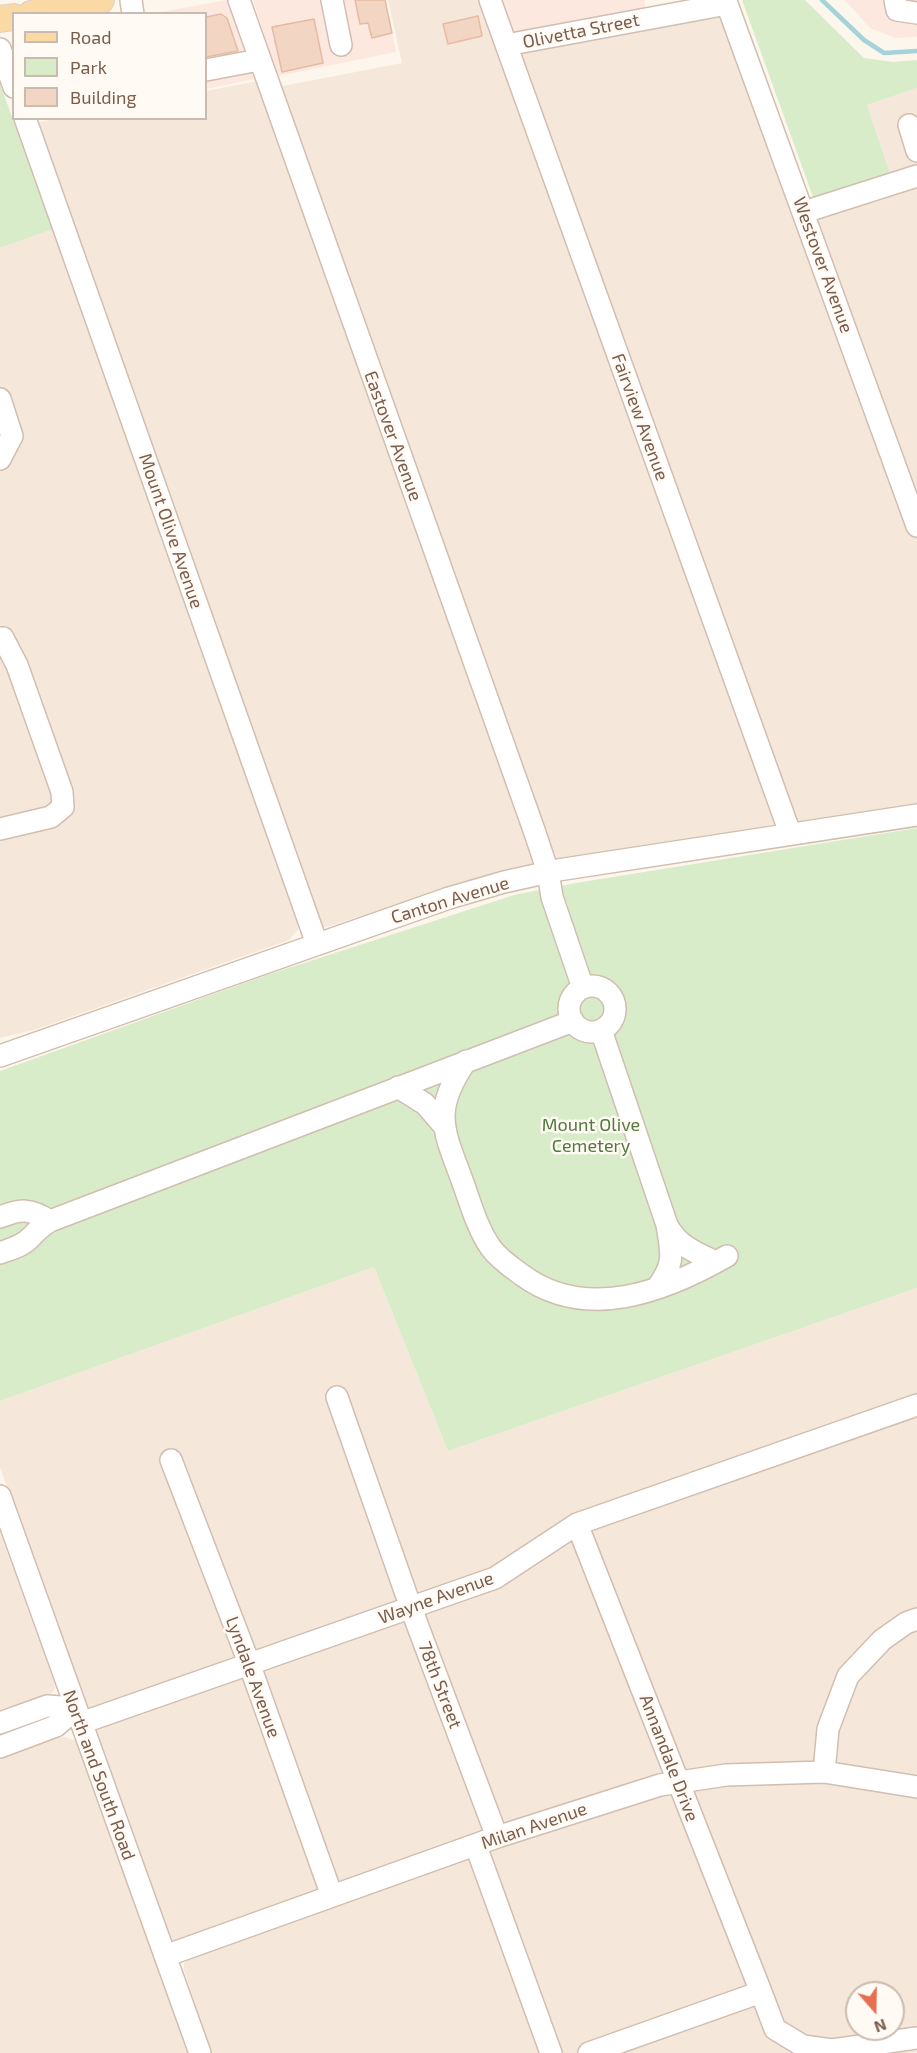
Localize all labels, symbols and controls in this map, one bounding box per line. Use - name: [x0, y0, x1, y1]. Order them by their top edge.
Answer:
- street label: Olivetta Street: [521, 9, 641, 53]
- legend: [12, 12, 207, 120]
- text: Road: [70, 26, 111, 48]
- text: Park: [70, 56, 107, 78]
- text: Building: [70, 86, 137, 108]
- street label: Westover Avenue: [788, 194, 858, 336]
- street label: Fairview Avenue: [607, 350, 673, 484]
- street label: Eastover Avenue: [359, 368, 427, 504]
- street label: Mount Olive Avenue: [134, 450, 208, 612]
- street label: Canton Avenue: [388, 872, 512, 928]
- park label: Mount Olive Cemetery: [542, 1114, 640, 1156]
- street label: Wayne Avenue: [376, 1567, 496, 1629]
- street label: Lyndale Avenue: [221, 1613, 285, 1741]
- street label: 78th Street: [414, 1638, 466, 1732]
- street label: North and South Road: [58, 1687, 140, 1863]
- street label: Annandale Drive: [635, 1691, 703, 1825]
- street label: Milan Avenue: [478, 1798, 590, 1854]
- north arrow: [845, 1981, 905, 2041]
- text: N: [872, 2016, 889, 2037]

